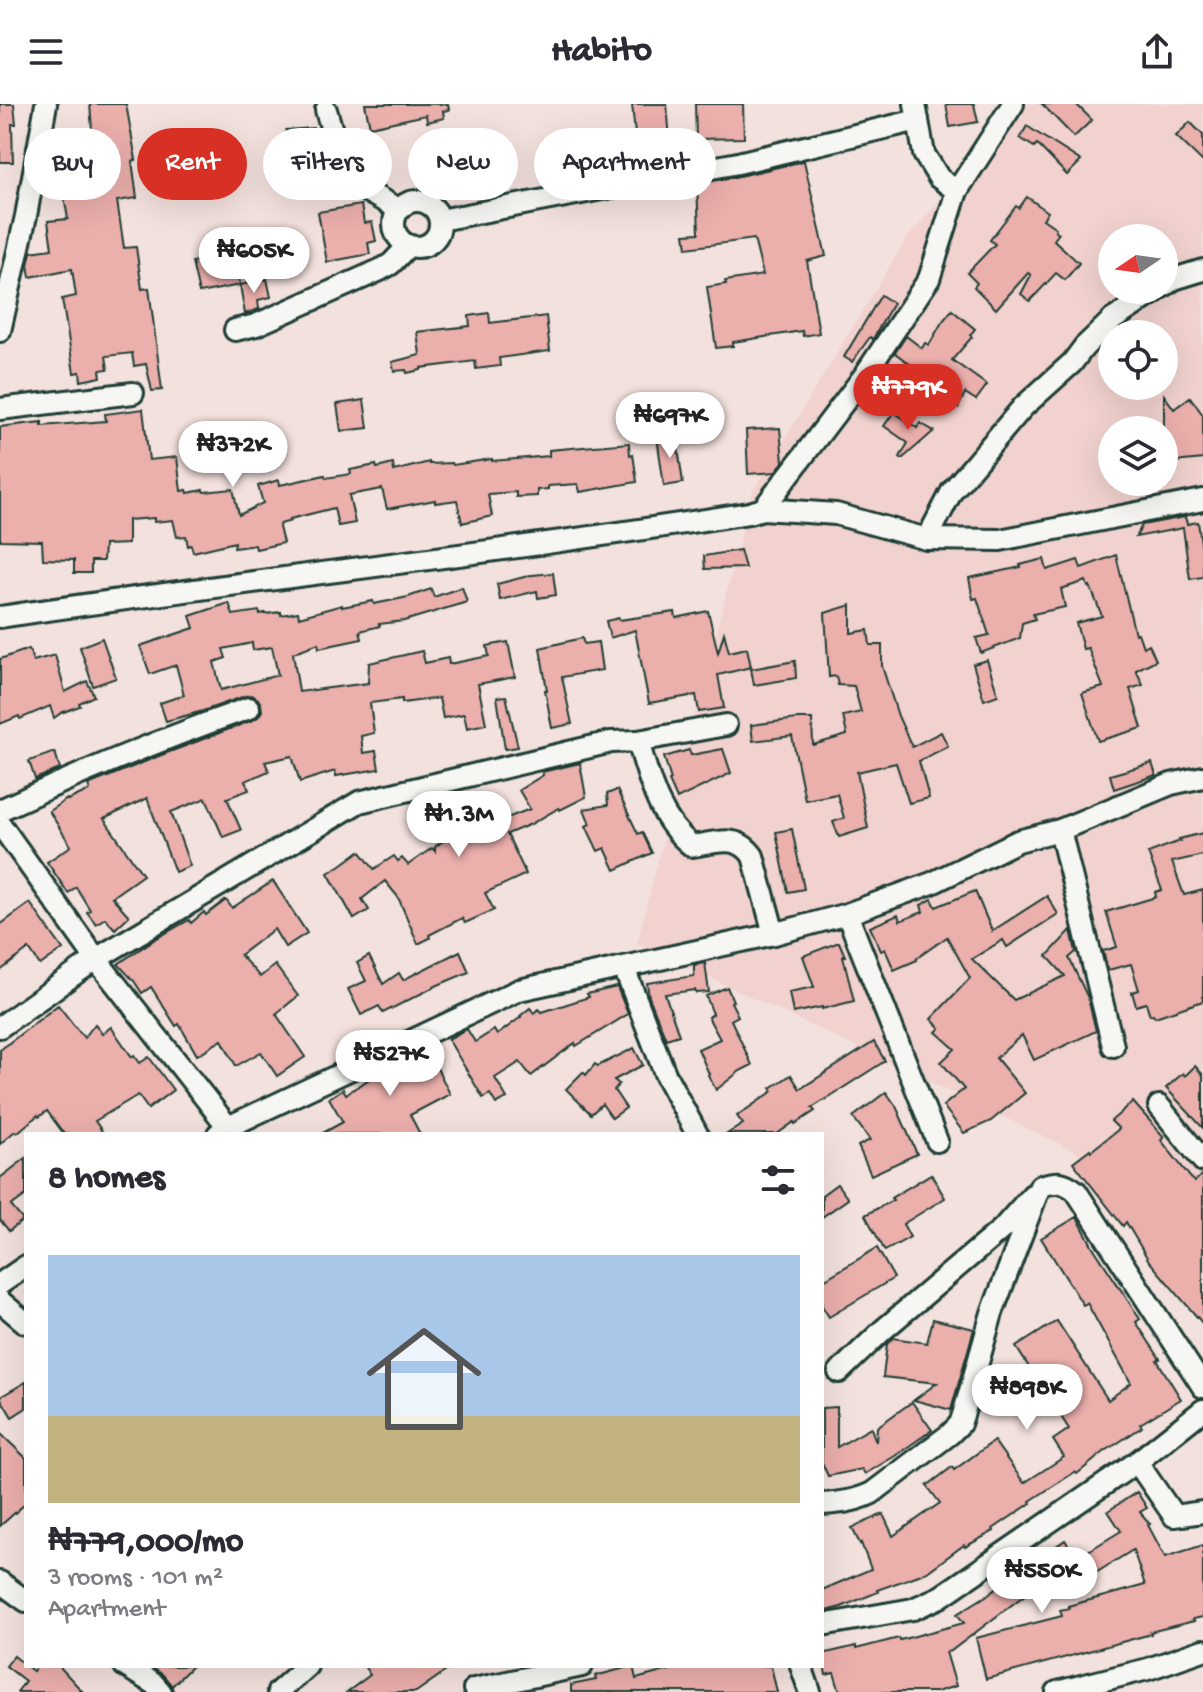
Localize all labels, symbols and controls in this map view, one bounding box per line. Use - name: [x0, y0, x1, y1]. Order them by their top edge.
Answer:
- icon: menu: [24, 30, 68, 74]
- icon: share: [1135, 30, 1179, 74]
- text: Habito: [551, 31, 652, 74]
- chip: Buy: [24, 128, 121, 200]
- chip: Rent: [137, 128, 247, 200]
- chip: Filters: [263, 128, 392, 200]
- chip: New: [408, 128, 518, 200]
- chip: Apartment: [534, 128, 716, 200]
- north arrow: [1098, 224, 1178, 304]
- map controls: [1098, 224, 1178, 496]
- pin: ₦605K: [198, 227, 310, 295]
- text: ₦605K: [217, 237, 291, 268]
- button: locate: [1098, 320, 1178, 400]
- pin: ₦779K: [852, 364, 964, 432]
- text: ₦779K: [871, 374, 945, 405]
- pin: ₦697K: [614, 392, 726, 460]
- text: ₦697K: [634, 402, 706, 433]
- button: layers: [1098, 416, 1178, 496]
- pin: ₦372K: [177, 421, 289, 489]
- text: ₦372K: [197, 431, 269, 462]
- pin: ₦1.3M: [403, 791, 515, 859]
- text: ₦1.3M: [425, 801, 493, 832]
- pin: ₦527K: [334, 1030, 446, 1098]
- text: ₦527K: [353, 1040, 427, 1071]
- icon: filters: [756, 1158, 800, 1202]
- text: 8 homes: [48, 1160, 165, 1200]
- icon: home: [352, 1307, 496, 1451]
- pin: ₦898K: [971, 1364, 1083, 1432]
- text: ₦898K: [990, 1374, 1064, 1405]
- text: ₦779,000/mo: [48, 1524, 244, 1564]
- pin: ₦550K: [986, 1547, 1098, 1615]
- text: ₦550K: [1004, 1557, 1080, 1588]
- text: 3 rooms · 101 m²: [48, 1564, 223, 1595]
- text: Apartment: [48, 1595, 165, 1626]

